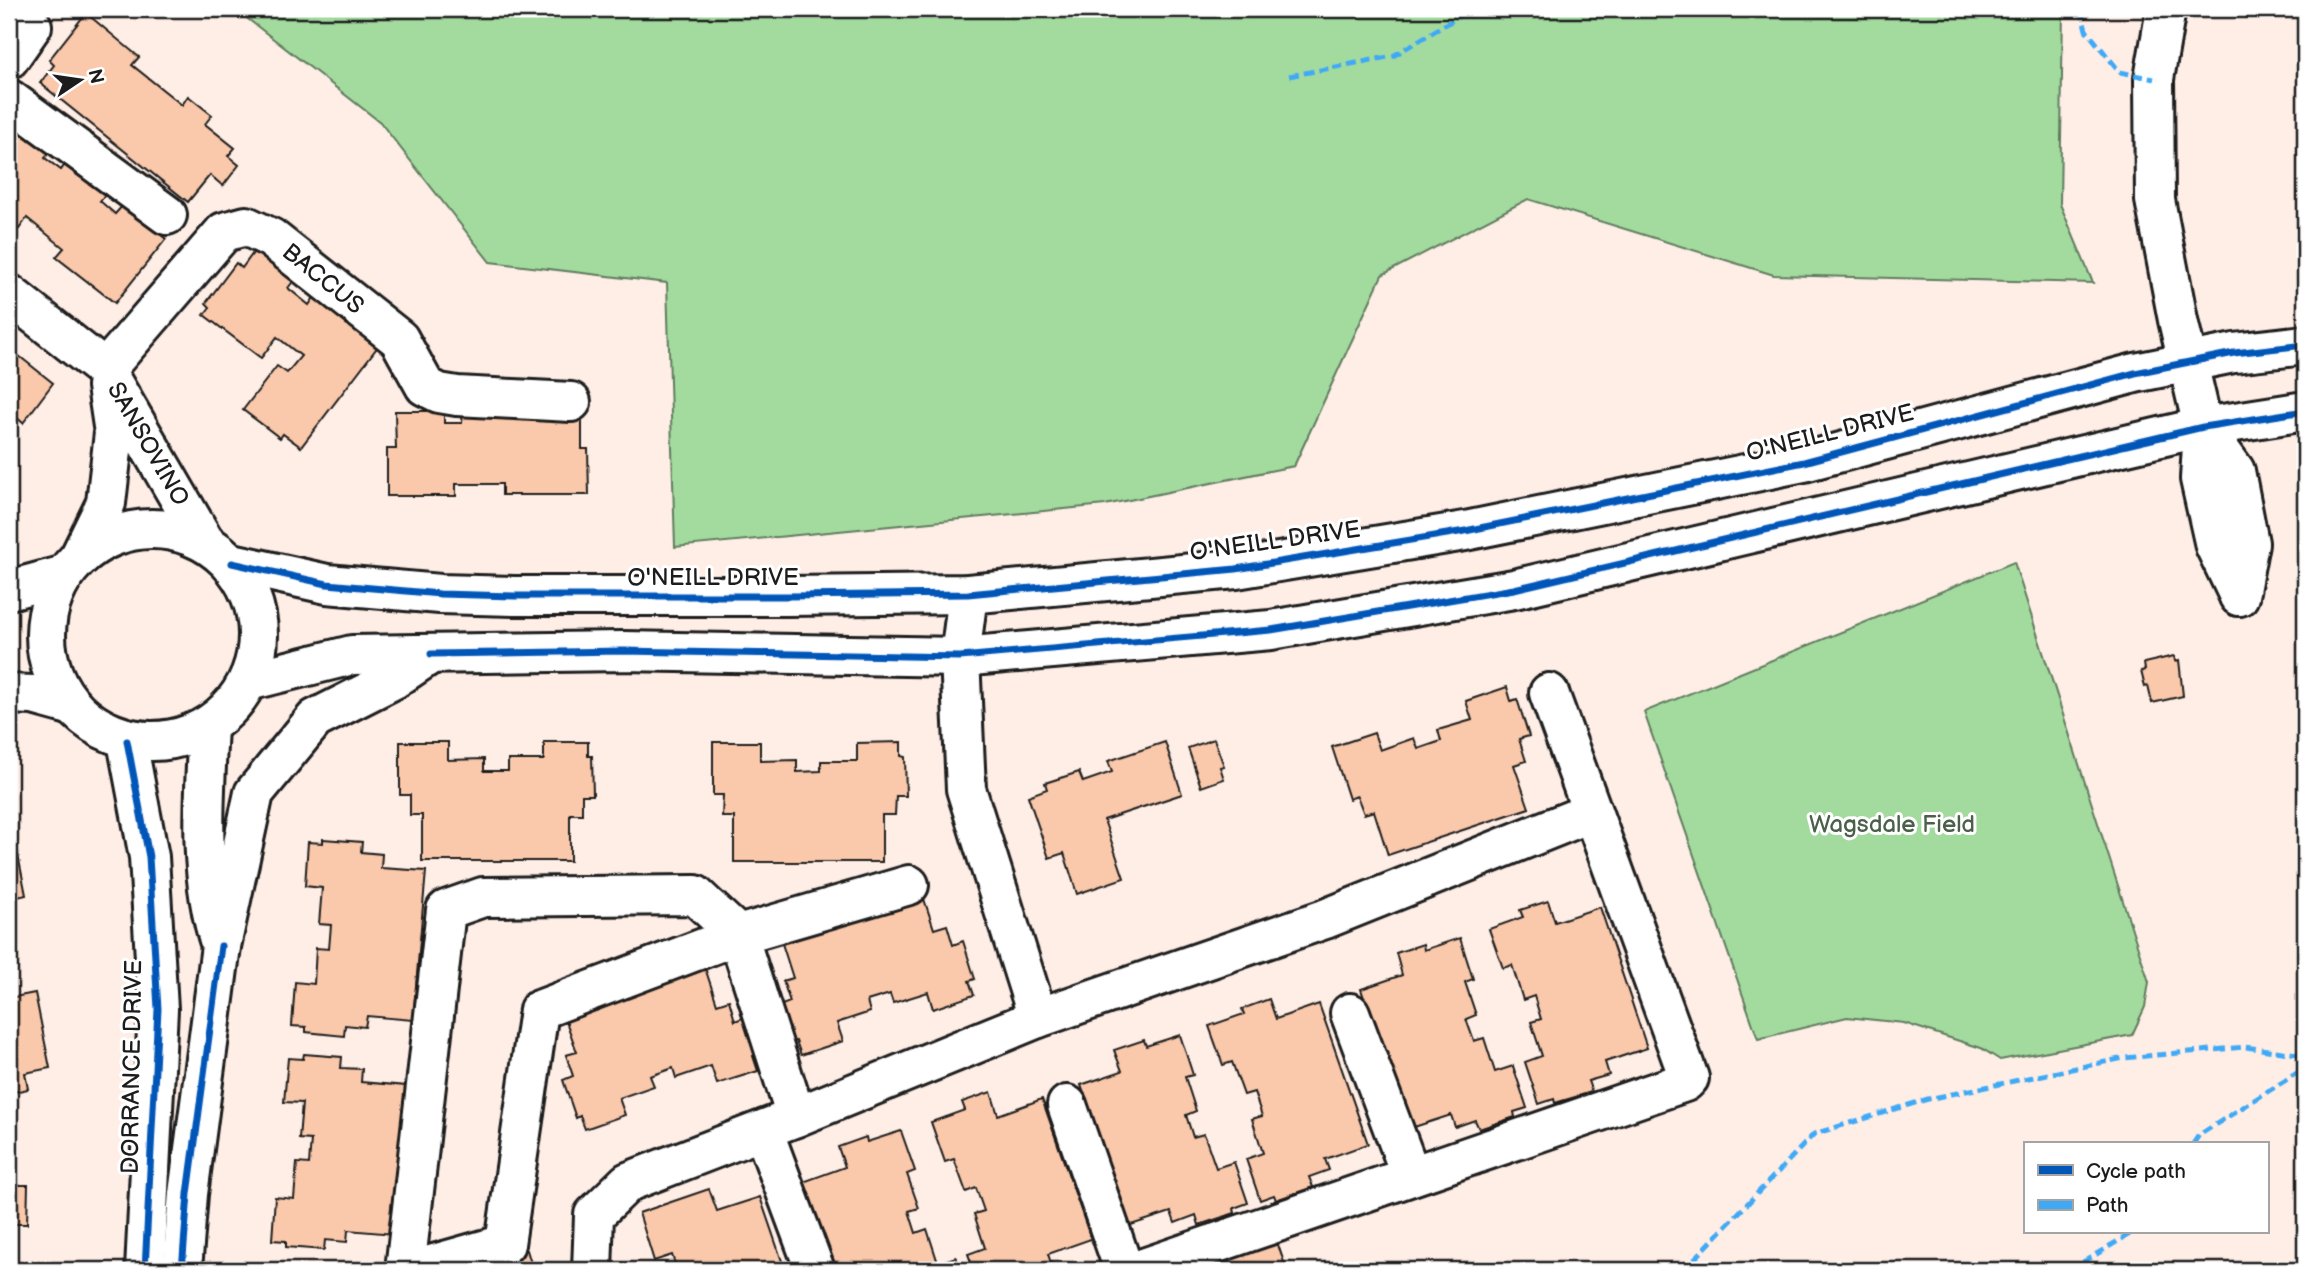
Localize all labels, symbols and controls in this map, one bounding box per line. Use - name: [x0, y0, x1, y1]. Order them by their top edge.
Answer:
- north arrow: [46, 46, 116, 116]
- text: N: [82, 67, 108, 86]
- street label: BACCUS: [276, 237, 370, 321]
- street label: SANSOVINO: [101, 377, 195, 511]
- street label: O'NEILL DRIVE: [1743, 398, 1917, 468]
- street label: O'NEILL DRIVE: [1188, 515, 1362, 567]
- street label: O'NEILL DRIVE: [627, 563, 799, 592]
- park label: Wagsdale Field: [1809, 810, 1975, 839]
- street label: DORRANCE DRIVE: [116, 960, 148, 1174]
- legend: [2024, 1142, 2268, 1234]
- text: Cycle path: [2086, 1159, 2186, 1184]
- text: Path: [2086, 1193, 2128, 1218]

